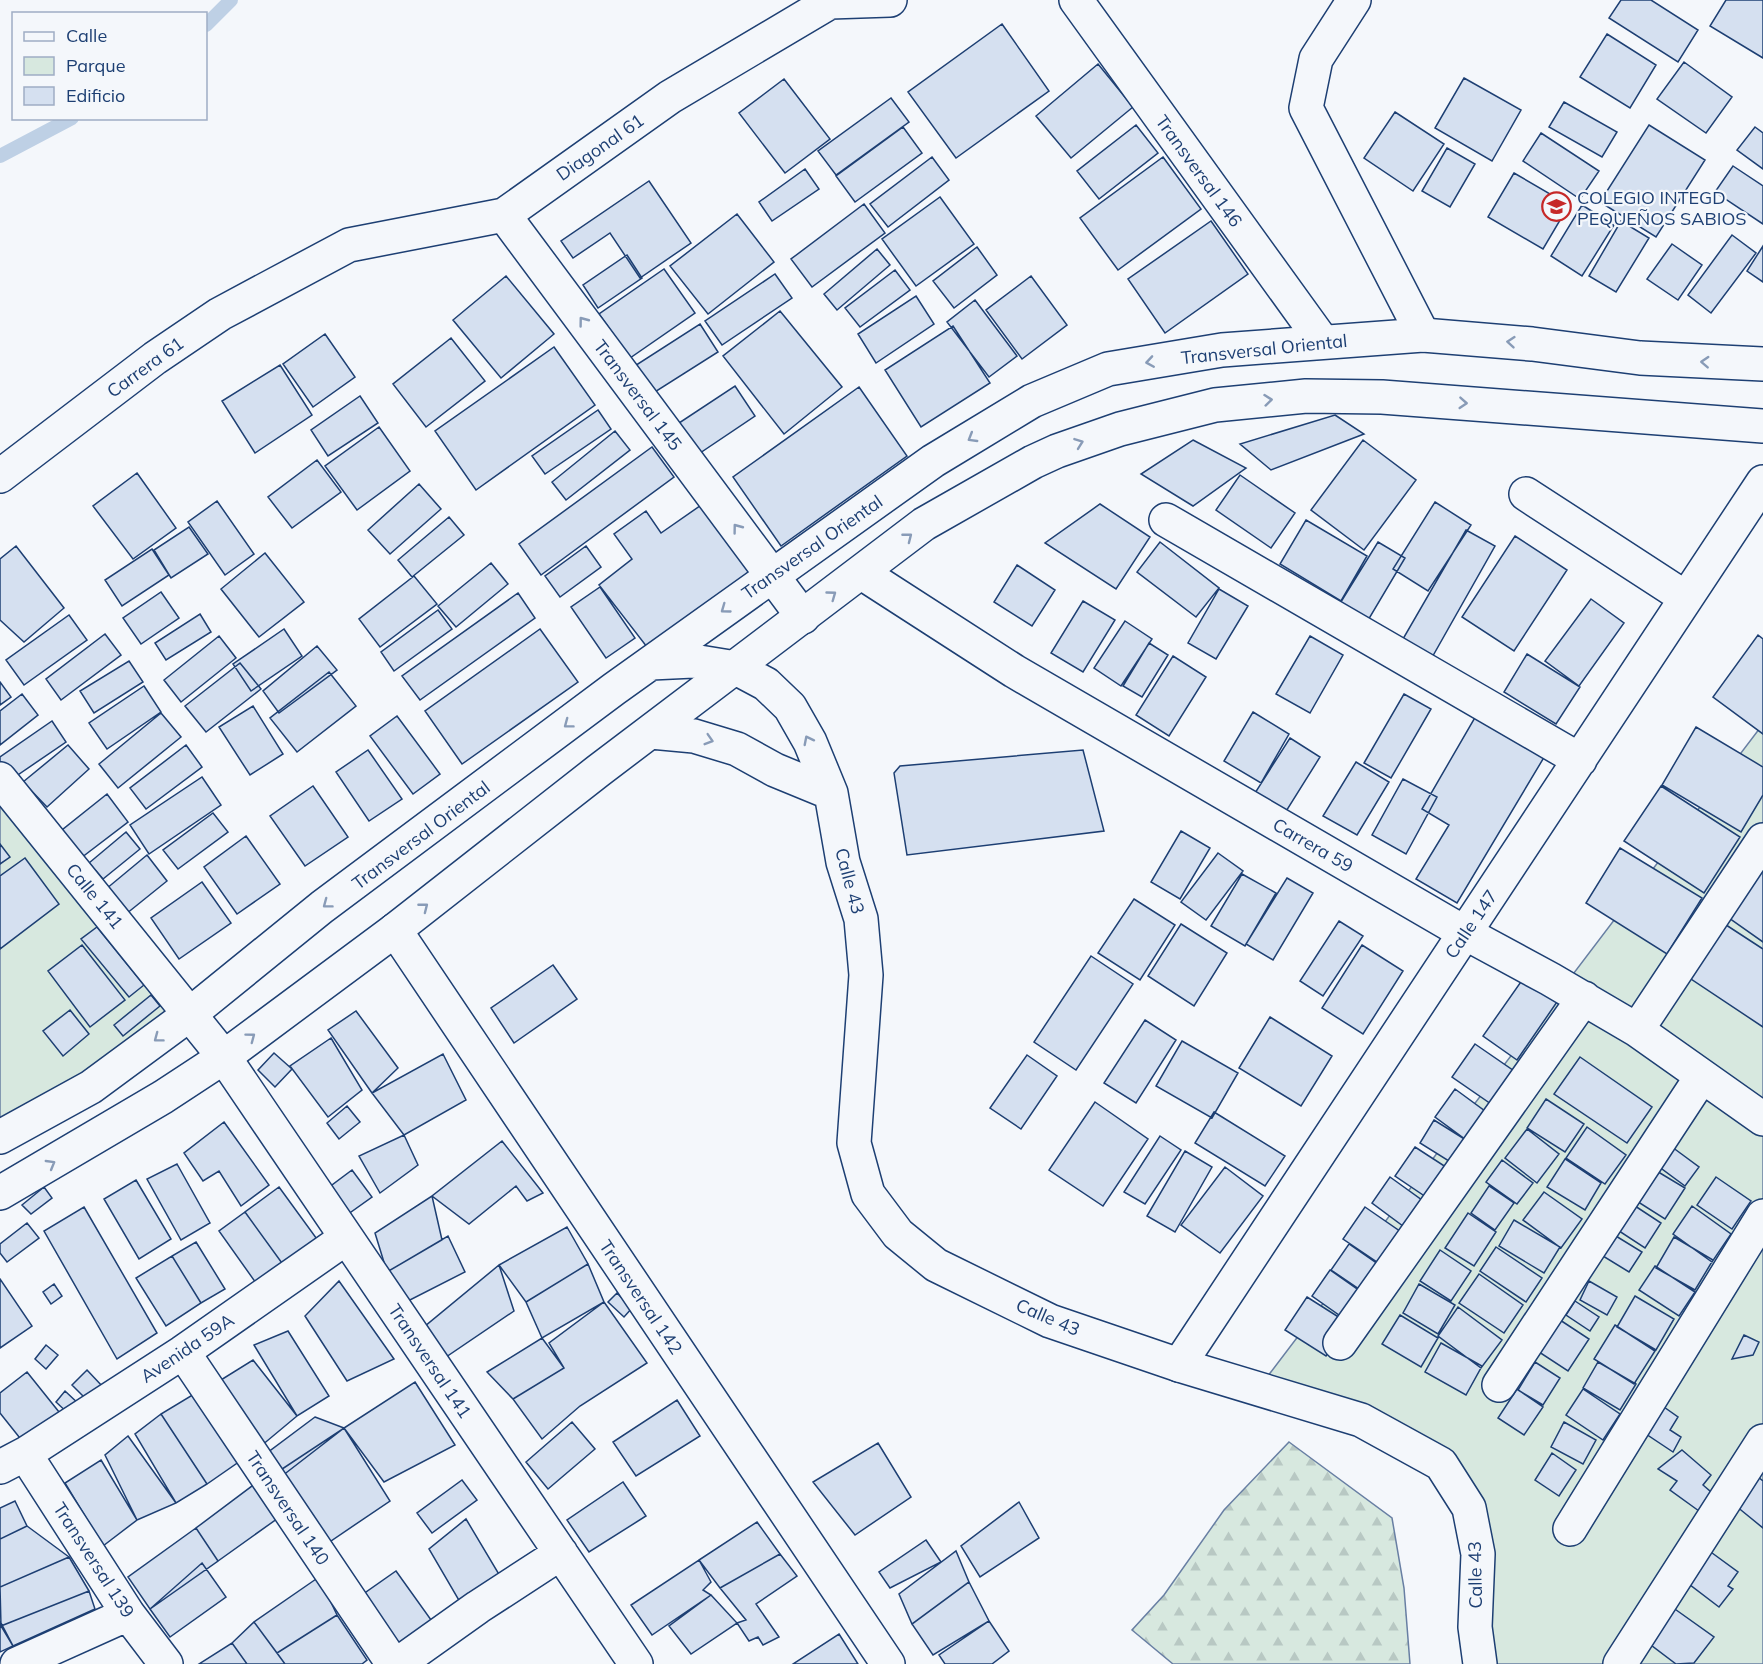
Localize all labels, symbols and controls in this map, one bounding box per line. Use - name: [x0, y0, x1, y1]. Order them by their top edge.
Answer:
- legend: [12, 12, 207, 120]
- text: Calle: [66, 24, 107, 47]
- text: Parque: [66, 54, 125, 77]
- text: Edificio: [66, 84, 125, 107]
- street label: Diagonal 61: [552, 108, 648, 186]
- street label: Transversal 146: [1151, 111, 1247, 231]
- place label: COLEGIO INTEGD PEQUEÑOS SABIOS: [1577, 186, 1747, 230]
- school or university icon: COLEGIO INTEGD PEQUEÑOS SABIOS: [1540, 191, 1572, 223]
- one-way arrow: [579, 317, 590, 328]
- street label: Transversal Oriental: [1180, 329, 1348, 369]
- street label: Carrera 61: [102, 332, 188, 402]
- street label: Transversal 145: [589, 335, 687, 455]
- one-way arrow: [1506, 336, 1515, 349]
- one-way arrow: [1145, 355, 1155, 368]
- one-way arrow: [1700, 355, 1709, 368]
- one-way arrow: [1264, 394, 1273, 407]
- one-way arrow: [1458, 396, 1467, 409]
- one-way arrow: [968, 430, 978, 442]
- one-way arrow: [1073, 438, 1084, 451]
- street label: Transversal Oriental: [737, 490, 887, 604]
- one-way arrow: [733, 524, 744, 535]
- one-way arrow: [902, 533, 913, 544]
- one-way arrow: [826, 591, 837, 602]
- one-way arrow: [720, 602, 731, 613]
- one-way arrow: [563, 717, 574, 728]
- one-way arrow: [703, 733, 714, 745]
- one-way arrow: [804, 735, 816, 746]
- street label: Transversal Oriental: [347, 776, 495, 894]
- street label: Carrera 59: [1269, 813, 1357, 877]
- street label: Calle 43: [830, 845, 870, 917]
- street label: Calle 141: [61, 858, 129, 934]
- street label: Calle 147: [1440, 885, 1502, 963]
- one-way arrow: [323, 896, 334, 907]
- one-way arrow: [417, 904, 428, 915]
- one-way arrow: [153, 1030, 164, 1041]
- one-way arrow: [244, 1033, 255, 1044]
- one-way arrow: [45, 1160, 55, 1171]
- street label: Transversal 142: [594, 1236, 688, 1358]
- street label: Calle 43: [1012, 1293, 1084, 1341]
- street label: Transversal 141: [383, 1300, 477, 1422]
- street label: Avenida 59A: [136, 1308, 238, 1388]
- street label: Transversal 140: [241, 1447, 335, 1569]
- street label: Transversal 139: [48, 1498, 140, 1622]
- street label: Calle 43: [1463, 1541, 1487, 1609]

